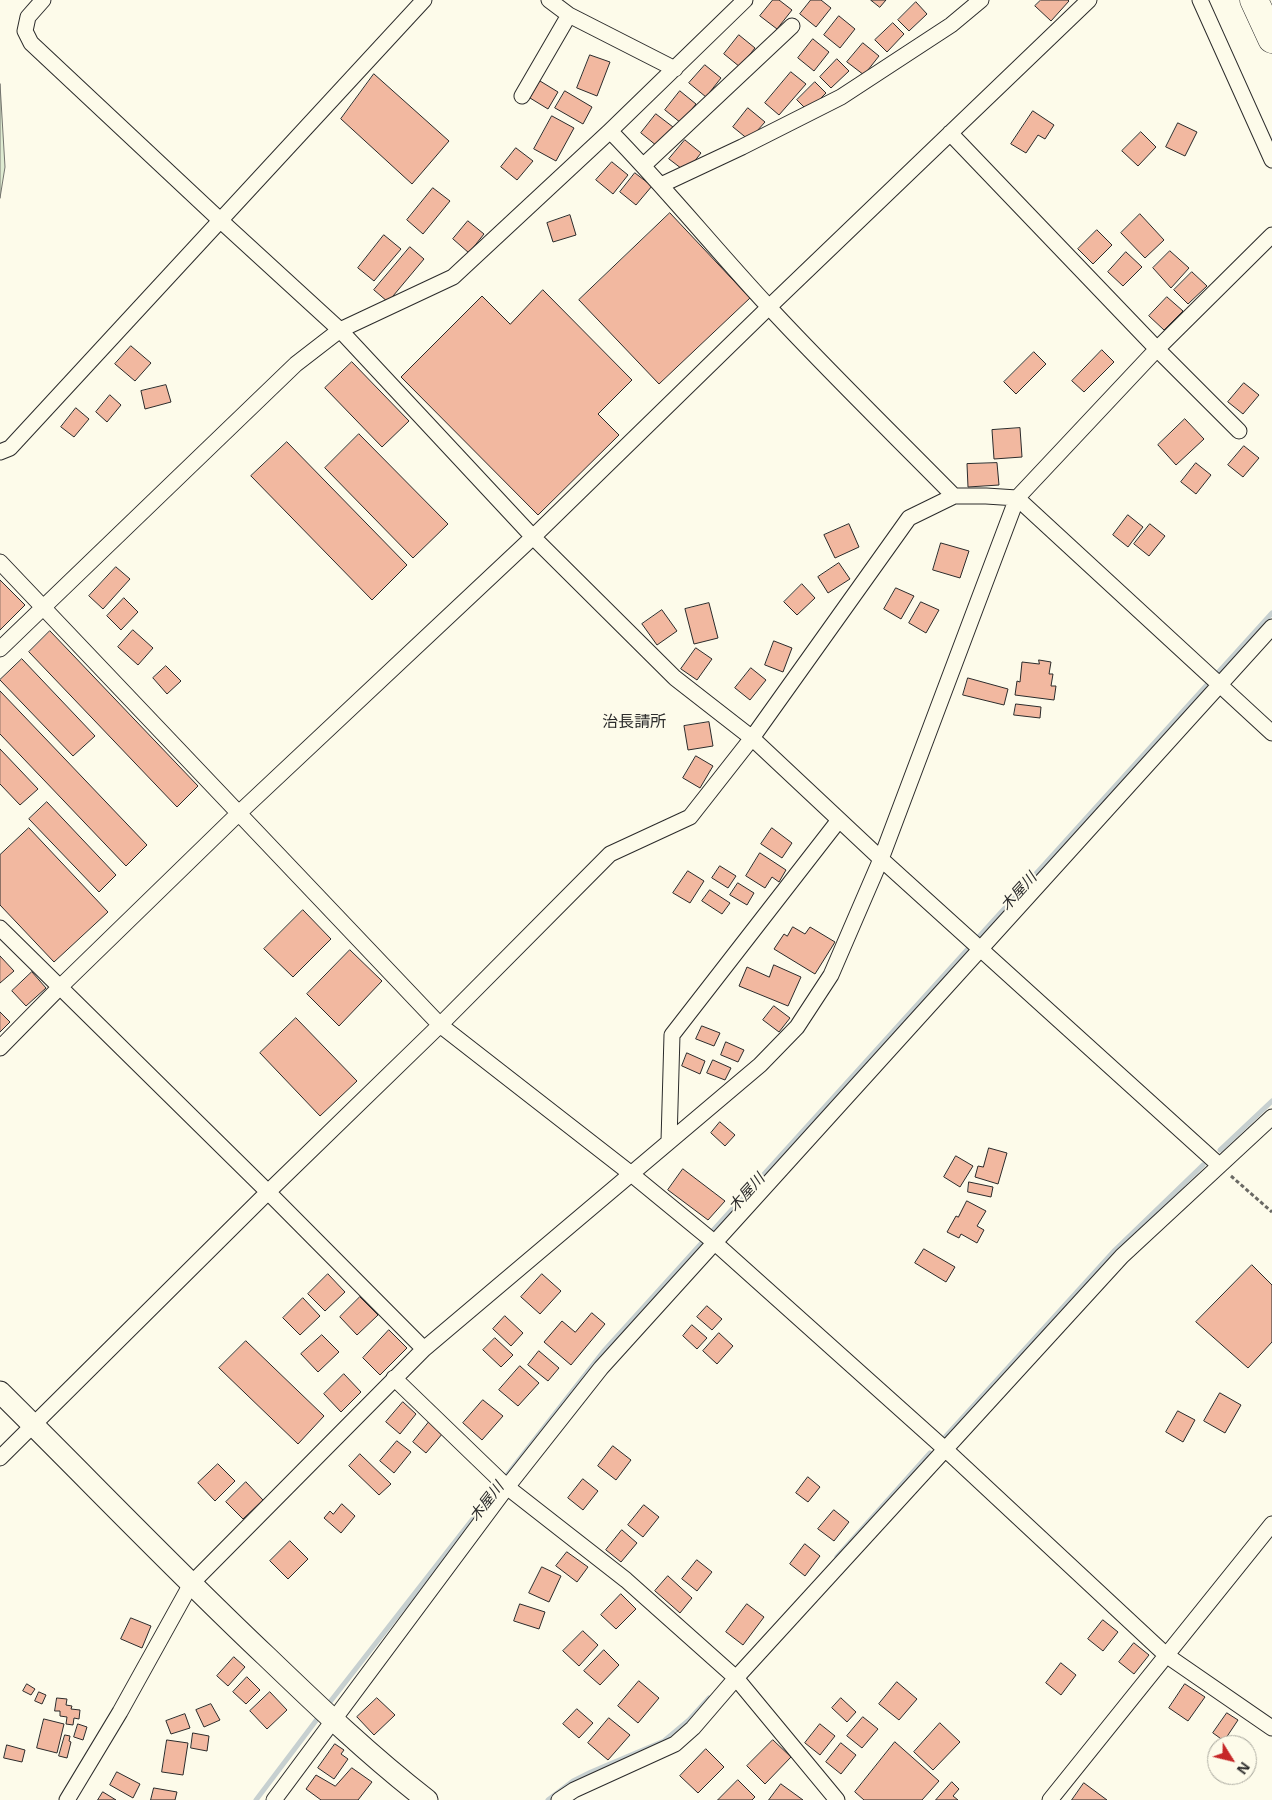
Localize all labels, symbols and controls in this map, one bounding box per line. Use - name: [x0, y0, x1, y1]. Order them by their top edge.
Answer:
- district label: 治長請所: [602, 712, 666, 732]
- water label: 木屋川: [997, 869, 1041, 915]
- water label: 木屋川: [725, 1170, 769, 1216]
- water label: 木屋川: [466, 1479, 508, 1525]
- north arrow: [1207, 1735, 1257, 1785]
- text: N: [1233, 1758, 1255, 1779]

